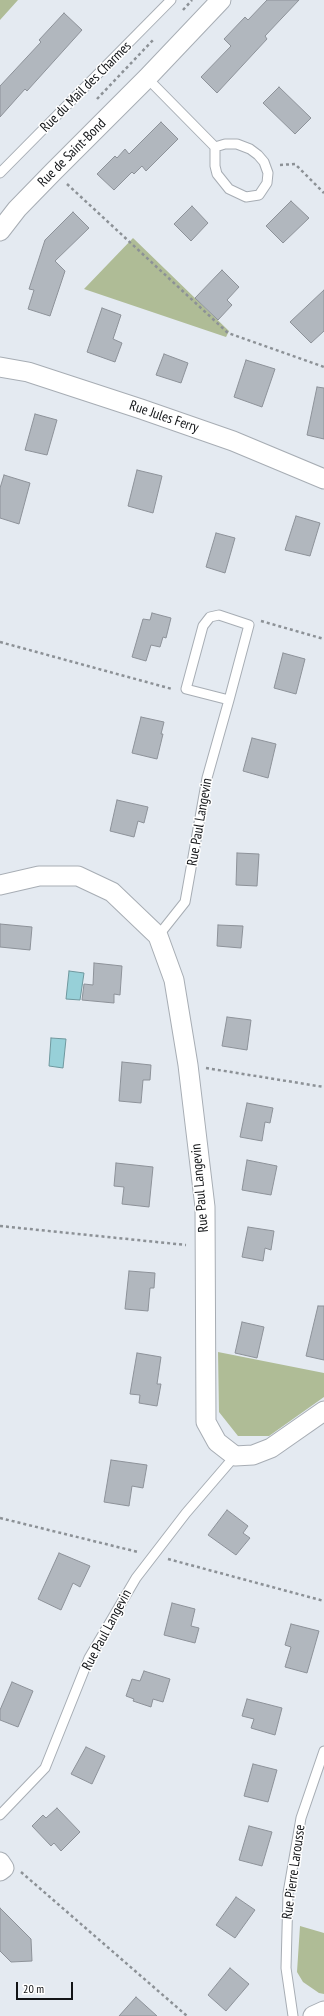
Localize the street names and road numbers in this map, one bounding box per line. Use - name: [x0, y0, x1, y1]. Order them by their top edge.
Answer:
- street label: Rue du Mail des Charmes: [37, 38, 135, 136]
- street label: Rue de Saint-Bond: [34, 115, 110, 191]
- street label: Rue Jules Ferry: [127, 397, 201, 437]
- street label: Rue Paul Langevin: [184, 777, 216, 867]
- street label: Rue Paul Langevin: [188, 1143, 212, 1233]
- street label: Rue Paul Langevin: [79, 1587, 135, 1673]
- street label: Rue Pierre Larousse: [279, 1824, 309, 1920]

